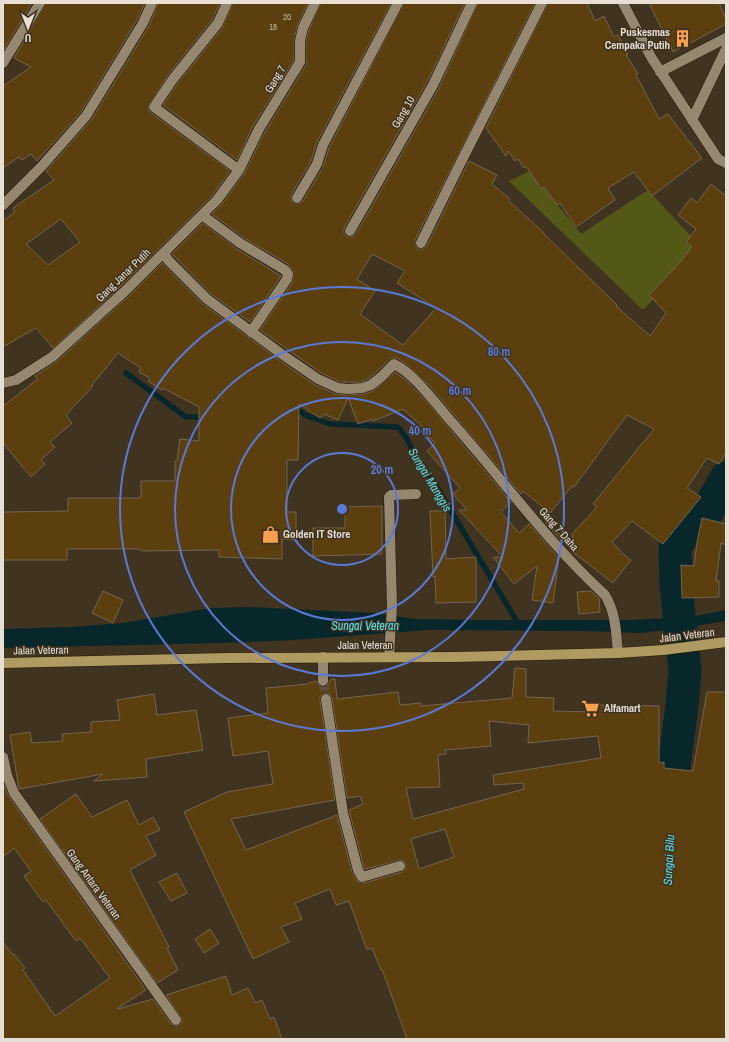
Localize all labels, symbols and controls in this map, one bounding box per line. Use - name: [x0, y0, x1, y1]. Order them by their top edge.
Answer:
- north arrow: [8, 8, 48, 48]
- house number: 20: [283, 11, 291, 23]
- house number: 18: [269, 21, 277, 33]
- place label: Puskesmas Cempaka Putih: [605, 25, 670, 52]
- building icon: Puskesmas Cempaka Putih: [673, 28, 693, 48]
- text: U: [25, 31, 31, 45]
- street label: Gang 7: [261, 63, 289, 95]
- street label: Gang 10: [388, 94, 418, 130]
- street label: Gang Janar Putih: [93, 245, 153, 305]
- text: 80 m: [488, 344, 510, 360]
- text: 60 m: [449, 383, 471, 399]
- text: 40 m: [409, 423, 431, 439]
- water label: Sungai Manggis: [405, 445, 455, 515]
- text: 20 m: [371, 462, 393, 478]
- centre of rings: [335, 502, 349, 516]
- street label: Gang 7 Daha: [536, 504, 582, 554]
- shop icon: Golden IT Store: [260, 524, 280, 544]
- place label: Golden IT Store: [283, 527, 350, 541]
- water label: Sungai Veteran: [331, 618, 399, 634]
- street label: Jalan Veteran: [659, 625, 715, 645]
- street label: Jalan Veteran: [337, 638, 393, 652]
- street label: Jalan Veteran: [13, 643, 69, 657]
- supermarket icon: Alfamart: [581, 698, 601, 718]
- place label: Alfamart: [604, 701, 641, 715]
- water label: Sungai Bilu: [660, 834, 678, 886]
- street label: Gang Antara Veteran: [64, 846, 124, 922]

